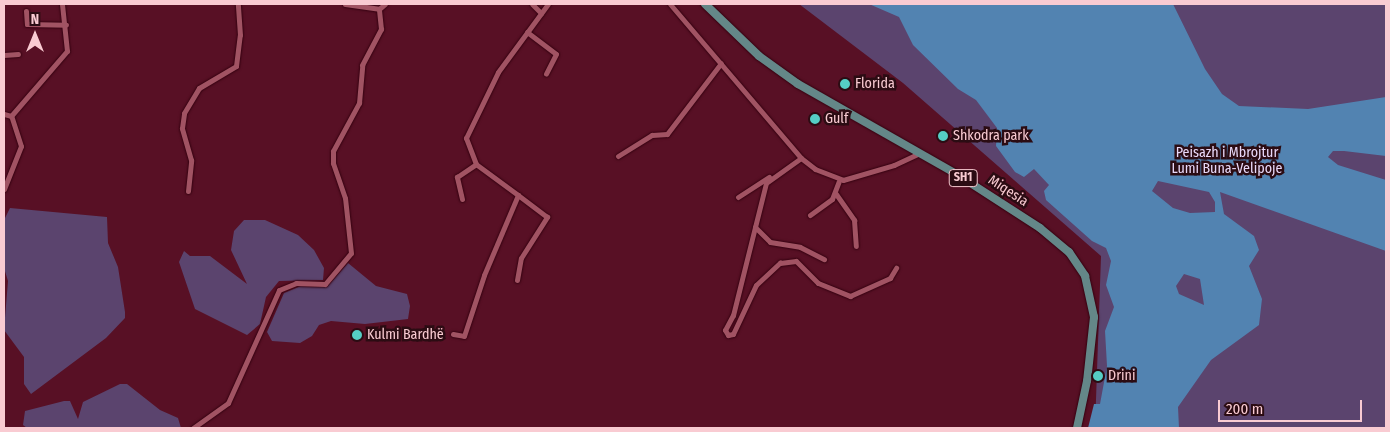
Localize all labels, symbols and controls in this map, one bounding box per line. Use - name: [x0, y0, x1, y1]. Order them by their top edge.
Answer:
- north arrow: [10, 10, 60, 60]
- text: N: [31, 11, 39, 28]
- place label: Florida: [855, 76, 895, 92]
- marker: Florida: [839, 78, 851, 90]
- place label: Gulf: [825, 111, 848, 127]
- marker: Gulf: [809, 113, 821, 125]
- place label: Shkodra park: [953, 128, 1029, 144]
- marker: Shkodra park: [937, 130, 949, 142]
- park label: Peisazh i Mbrojtur Lumi Buna-Velipoje: [1172, 145, 1282, 178]
- road number: SH1: [948, 168, 978, 188]
- street label: Miqesia: [985, 172, 1031, 210]
- place label: Kulmi Bardhë: [367, 327, 444, 343]
- marker: Kulmi Bardhë: [351, 329, 363, 341]
- place label: Drini: [1108, 368, 1135, 384]
- marker: Drini: [1092, 370, 1104, 382]
- scale bar: [1220, 390, 1364, 422]
- text: 200 m: [1226, 400, 1263, 418]

